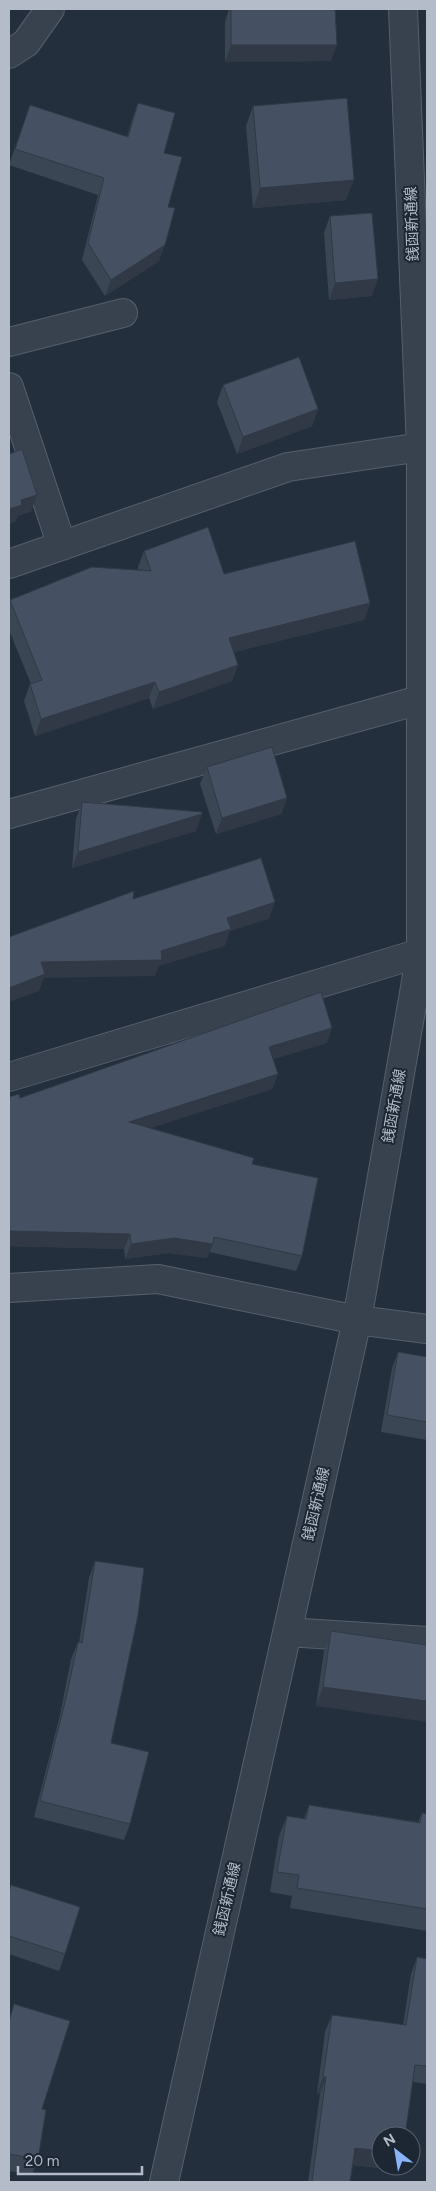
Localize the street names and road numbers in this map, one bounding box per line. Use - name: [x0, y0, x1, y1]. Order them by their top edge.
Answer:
- street label: 銭函新通線: [402, 186, 422, 262]
- street label: 銭函新通線: [379, 1067, 409, 1145]
- street label: 銭函新通線: [299, 1465, 333, 1543]
- street label: 銭函新通線: [210, 1860, 244, 1938]

